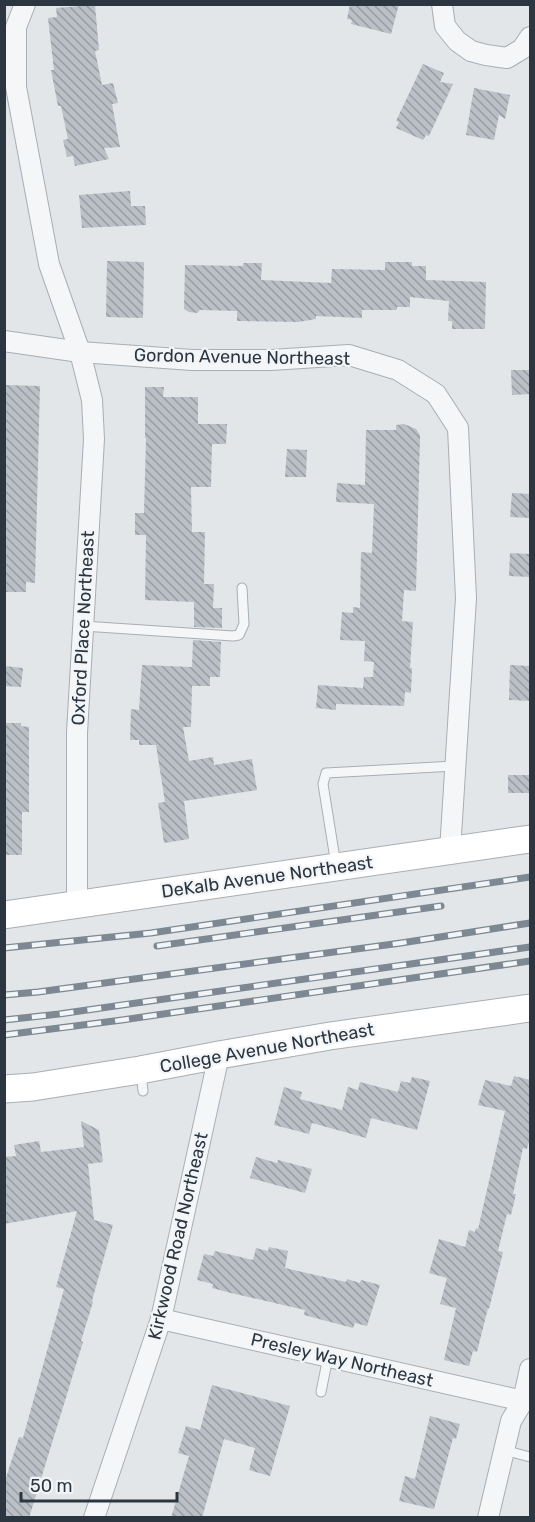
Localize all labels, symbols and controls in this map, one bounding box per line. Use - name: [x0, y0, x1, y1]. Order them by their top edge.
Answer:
- street label: Gordon Avenue Northeast: [134, 344, 350, 370]
- street label: Oxford Place Northeast: [67, 530, 99, 726]
- street label: DeKalb Avenue Northeast: [160, 851, 374, 903]
- street label: College Avenue Northeast: [158, 1018, 376, 1078]
- street label: Kirkwood Road Northeast: [143, 1130, 213, 1342]
- street label: Presley Way Northeast: [249, 1328, 435, 1392]
- scale bar: [21, 1465, 177, 1503]
- text: 50 m: [30, 1475, 73, 1497]

